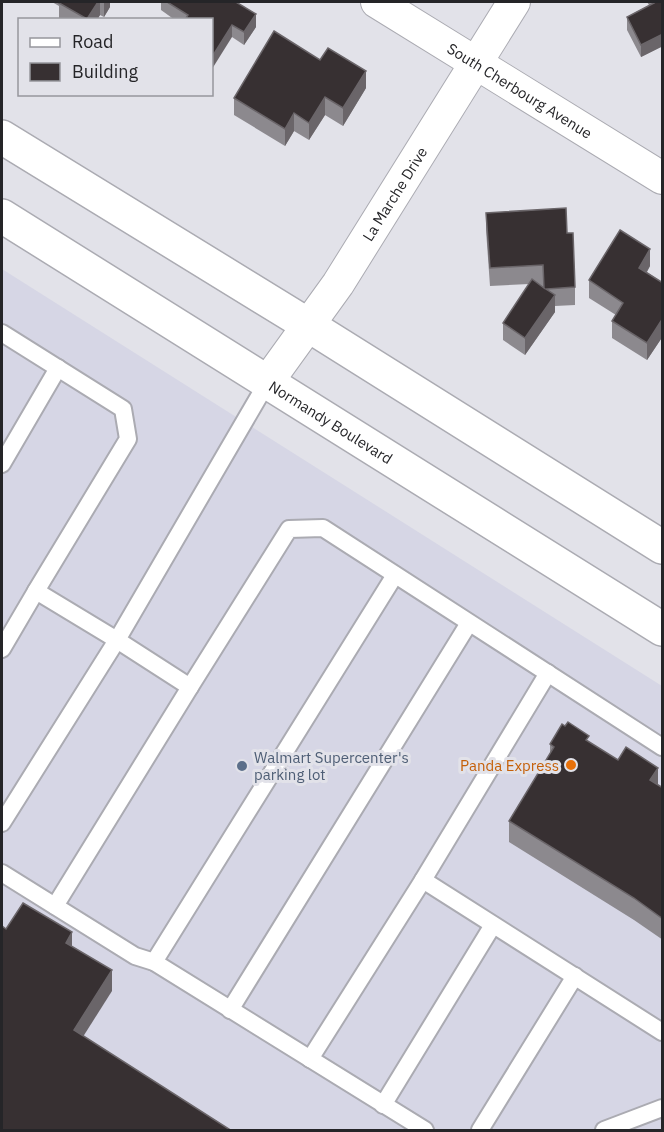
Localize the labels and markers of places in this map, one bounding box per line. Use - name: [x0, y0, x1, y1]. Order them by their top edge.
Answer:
- place label: Walmart Supercenter's parking lot: [254, 748, 409, 784]
- place label: Panda Express: [460, 756, 559, 775]
- marker: Panda Express: [564, 758, 578, 772]
- marker: Walmart Supercenter's parking lot: [235, 759, 249, 773]

